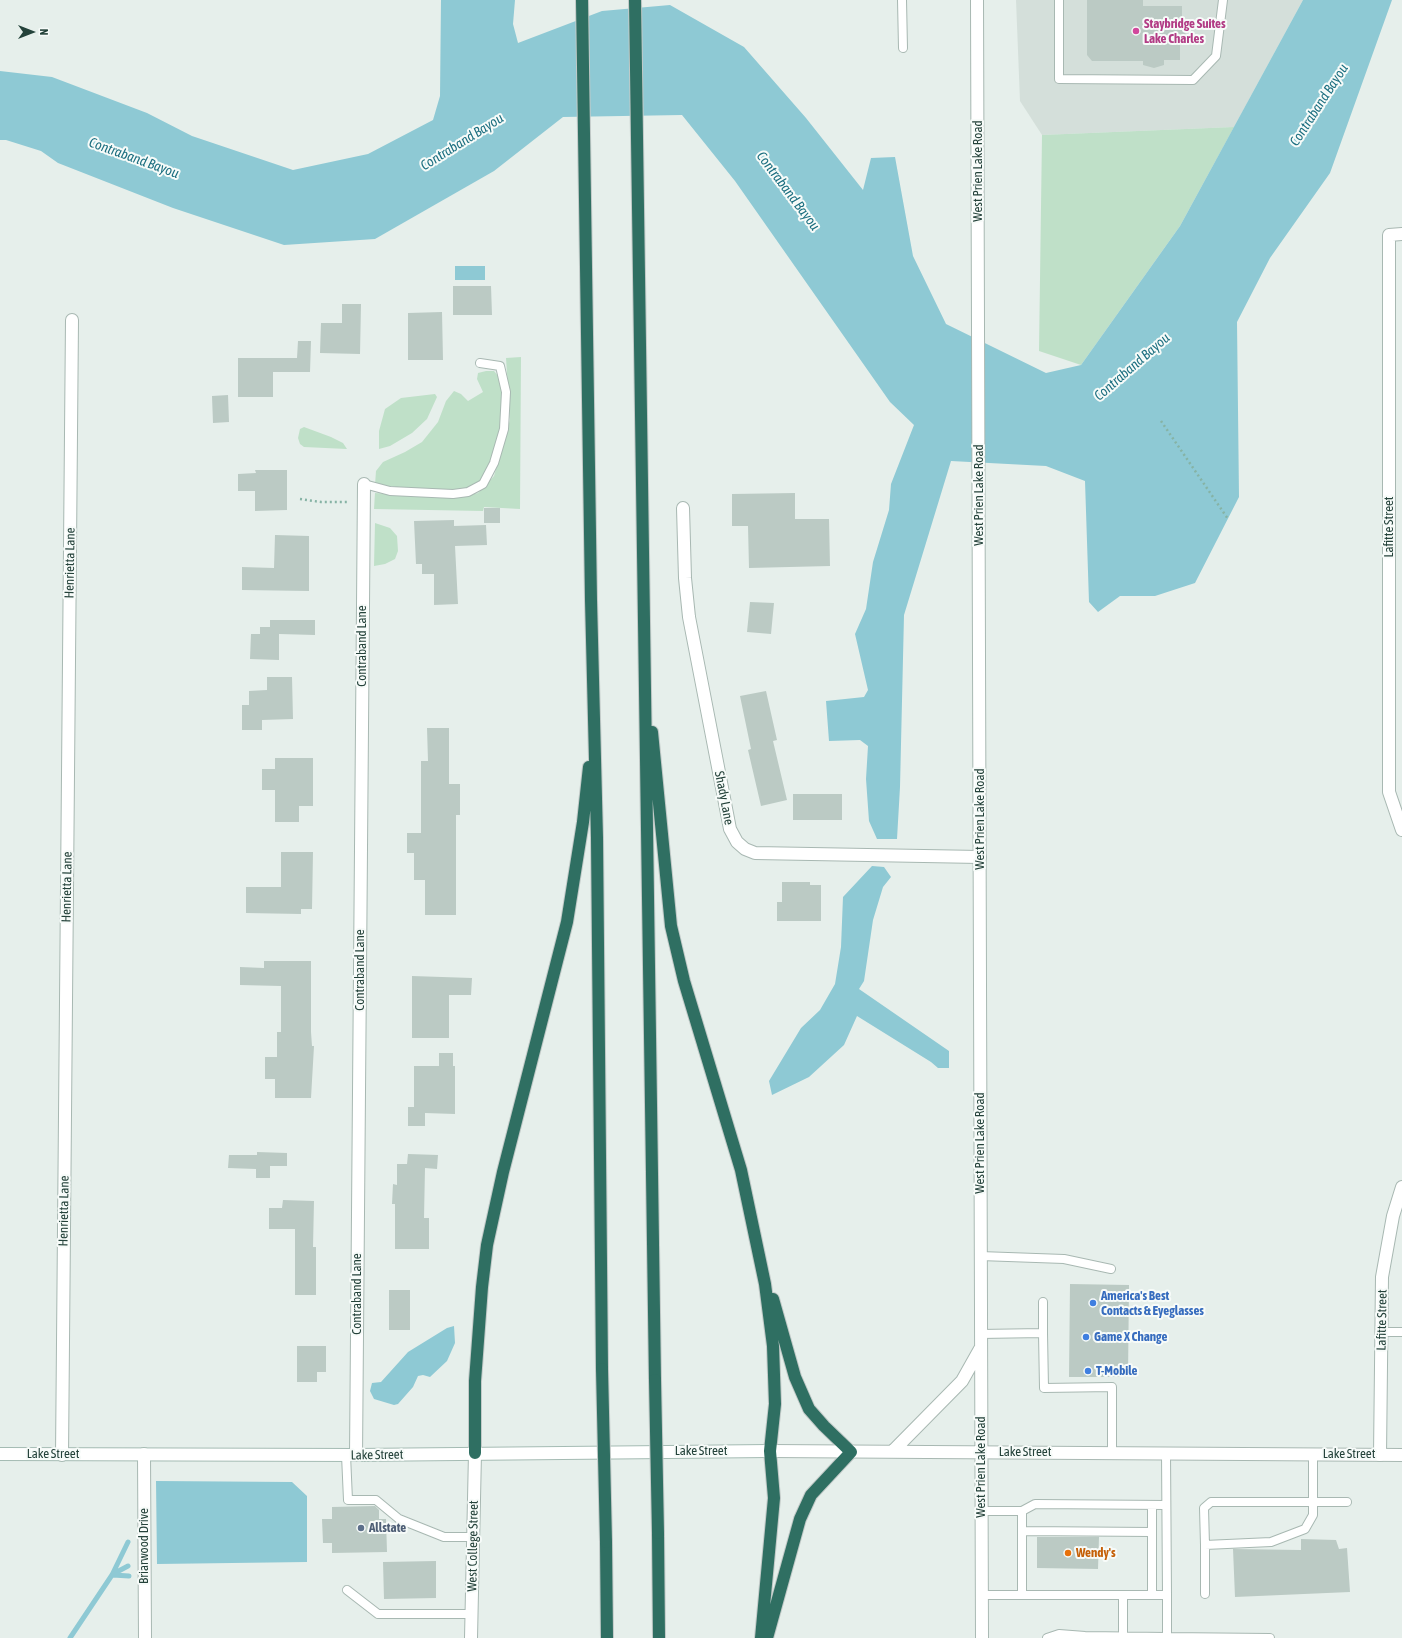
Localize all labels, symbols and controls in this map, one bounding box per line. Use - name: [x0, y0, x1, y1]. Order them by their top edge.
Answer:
- north arrow: [12, 12, 52, 52]
- place label: Staybridge Suites Lake Charles: [1144, 16, 1226, 47]
- marker: Staybridge Suites Lake Charles: [1131, 26, 1141, 36]
- text: N: [38, 29, 50, 35]
- water label: Contraband Bayou: [1286, 61, 1352, 149]
- water label: Contraband Bayou: [417, 110, 507, 174]
- street label: West Prien Lake Road: [970, 120, 986, 222]
- water label: Contraband Bayou: [87, 134, 181, 182]
- water label: Contraband Bayou: [753, 148, 823, 234]
- water label: Contraband Bayou: [1091, 330, 1173, 404]
- street label: West Prien Lake Road: [971, 444, 987, 546]
- street label: Lafitte Street: [1381, 496, 1397, 558]
- street label: Henrietta Lane: [62, 527, 78, 599]
- street label: Contraband Lane: [354, 605, 370, 687]
- street label: West Prien Lake Road: [972, 768, 988, 870]
- street label: Shady Lane: [711, 770, 737, 826]
- street label: Henrietta Lane: [59, 851, 75, 923]
- street label: Contraband Lane: [352, 929, 368, 1011]
- street label: West Prien Lake Road: [972, 1092, 988, 1194]
- street label: Henrietta Lane: [56, 1175, 72, 1247]
- street label: Contraband Lane: [349, 1253, 365, 1335]
- place label: America's Best Contacts & Eyeglasses: [1101, 1288, 1204, 1319]
- street label: Lafitte Street: [1374, 1289, 1390, 1351]
- marker: America's Best Contacts & Eyeglasses: [1088, 1298, 1098, 1308]
- place label: Game X Change: [1094, 1329, 1167, 1345]
- marker: Game X Change: [1081, 1332, 1091, 1342]
- place label: T-Mobile: [1096, 1363, 1137, 1379]
- marker: T-Mobile: [1083, 1366, 1093, 1376]
- street label: West Prien Lake Road: [973, 1416, 989, 1518]
- street label: Lake Street: [675, 1443, 727, 1459]
- street label: Lake Street: [999, 1444, 1051, 1460]
- street label: Lake Street: [27, 1446, 79, 1462]
- street label: Lake Street: [1323, 1446, 1375, 1462]
- street label: Lake Street: [350, 1447, 404, 1463]
- street label: West College Street: [464, 1500, 482, 1592]
- street label: Briarwood Drive: [136, 1508, 152, 1584]
- place label: Allstate: [369, 1520, 406, 1536]
- marker: Allstate: [356, 1523, 366, 1533]
- place label: Wendy's: [1076, 1545, 1115, 1561]
- marker: Wendy's: [1063, 1548, 1073, 1558]

